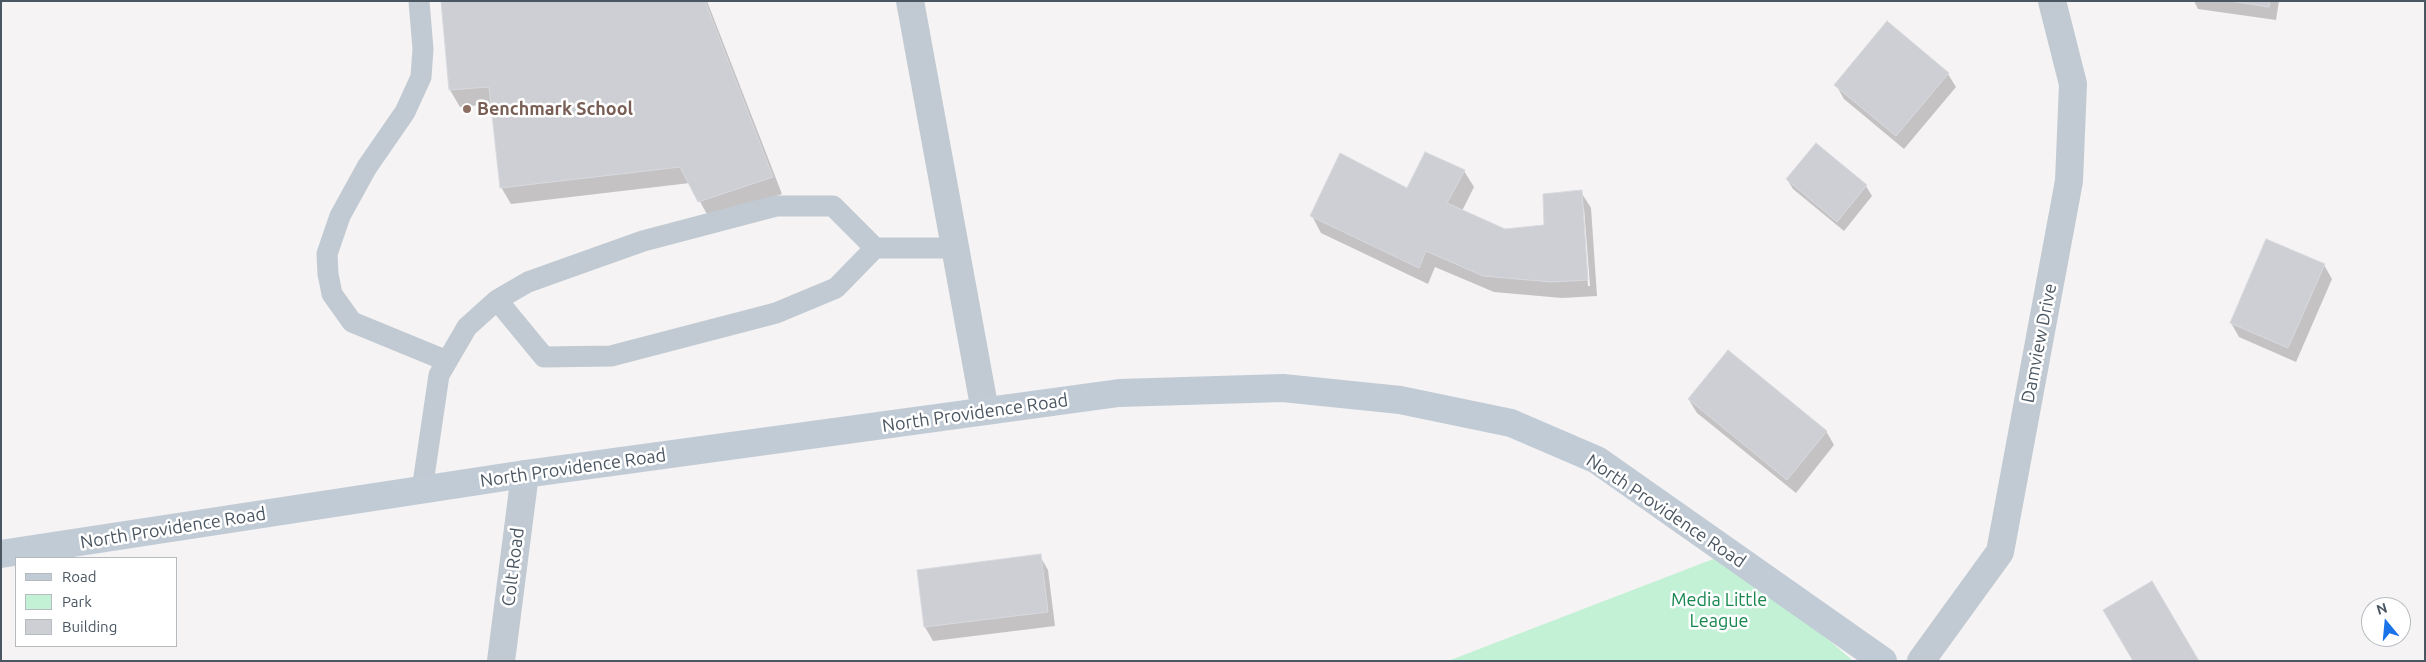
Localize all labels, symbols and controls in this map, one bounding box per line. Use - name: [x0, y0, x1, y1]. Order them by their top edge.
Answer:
- place label: Benchmark School: [477, 98, 633, 120]
- marker: Benchmark School: [461, 103, 473, 115]
- street label: Damview Drive: [2017, 281, 2061, 405]
- street label: North Providence Road: [881, 389, 1069, 437]
- street label: North Providence Road: [479, 444, 667, 492]
- street label: North Providence Road: [1582, 450, 1750, 572]
- street label: North Providence Road: [79, 503, 267, 553]
- street label: Colt Road: [497, 527, 529, 607]
- legend: [15, 557, 178, 647]
- text: Road: [62, 568, 97, 585]
- park label: Media Little League: [1671, 589, 1767, 632]
- text: Park: [62, 593, 92, 610]
- north arrow: [2361, 597, 2411, 647]
- text: N: [2375, 599, 2389, 618]
- text: Building: [62, 618, 117, 635]

